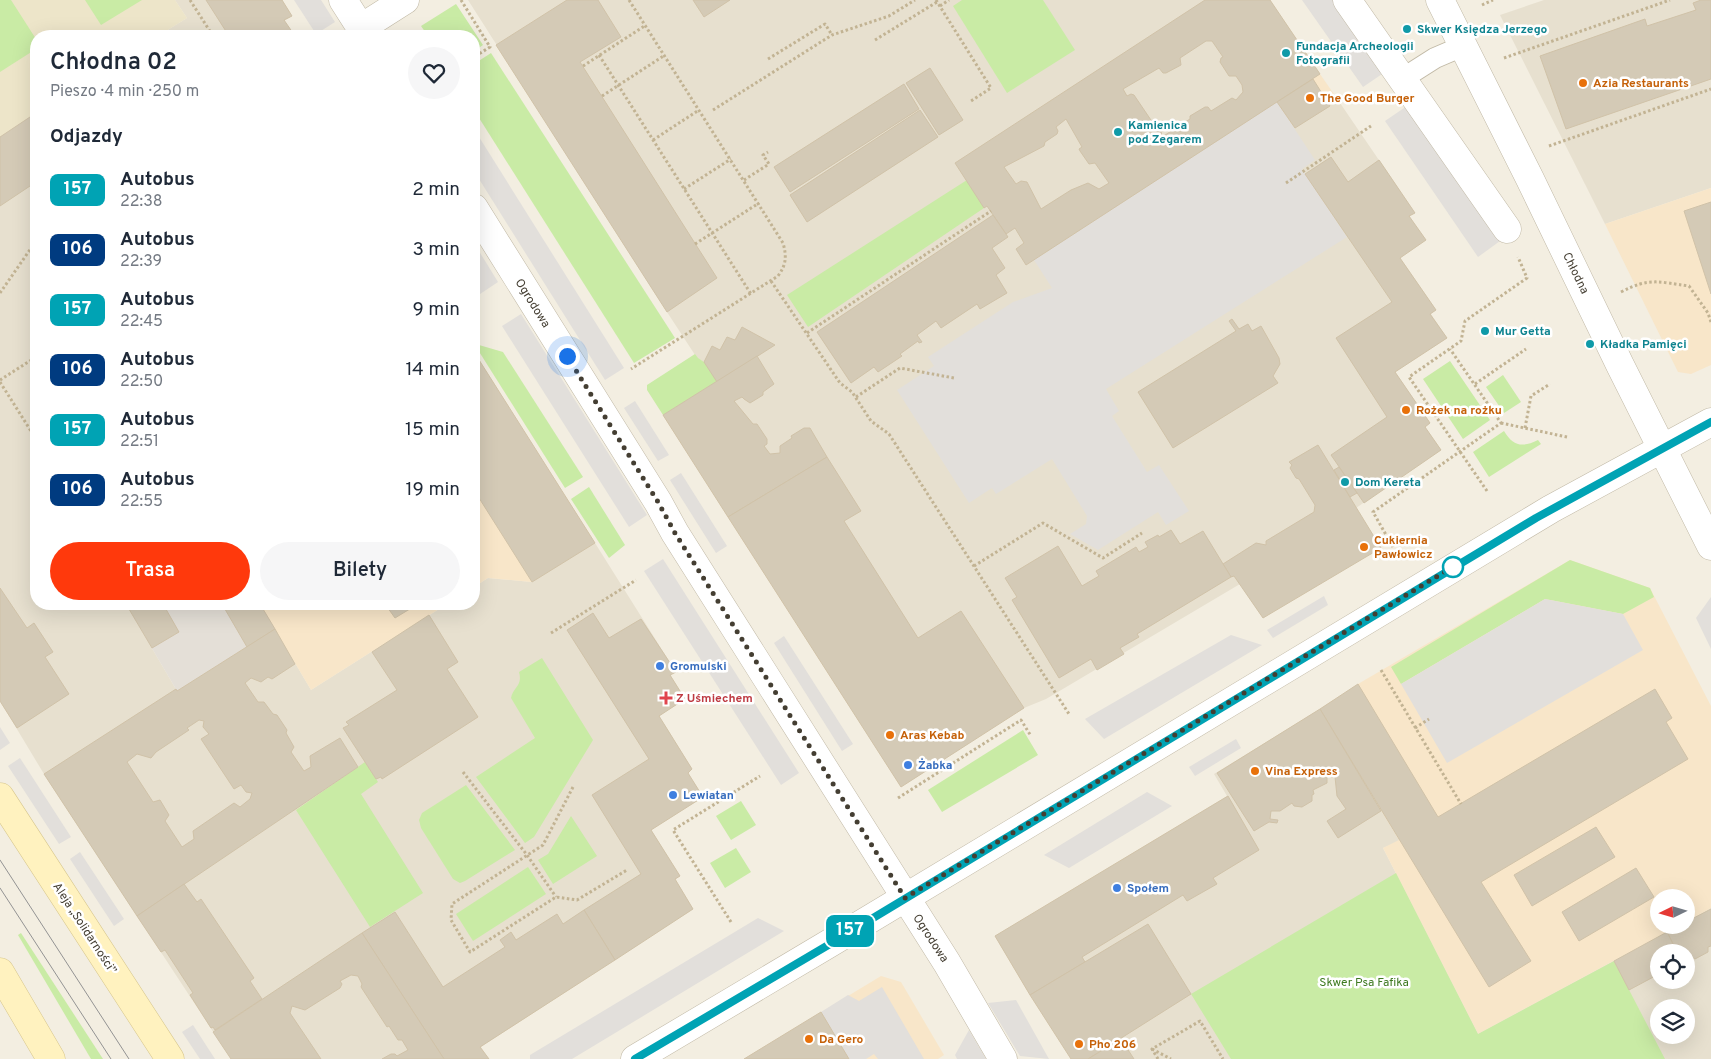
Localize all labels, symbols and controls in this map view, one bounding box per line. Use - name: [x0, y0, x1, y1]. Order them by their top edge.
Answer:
- place label: Skwer Księdza Jerzego: [1417, 22, 1548, 38]
- marker: Skwer Księdza Jerzego: [1401, 23, 1413, 35]
- place label: Fundacja Archeologii Fotografii: [1296, 39, 1414, 69]
- button: heart: [408, 47, 460, 99]
- marker: Fundacja Archeologii Fotografii: [1280, 47, 1292, 59]
- text: Chłodna 02: [50, 48, 177, 78]
- place label: Azia Restaurants: [1593, 76, 1689, 92]
- marker: Azia Restaurants: [1577, 77, 1589, 89]
- text: Pieszo · 4 min · 250 m: [50, 82, 199, 102]
- place label: The Good Burger: [1320, 91, 1415, 107]
- marker: The Good Burger: [1304, 92, 1316, 104]
- place label: Kamienica pod Zegarem: [1128, 118, 1202, 148]
- text: Odjazdy: [50, 125, 123, 149]
- marker: Kamienica pod Zegarem: [1112, 126, 1124, 138]
- text: Autobus: [120, 168, 195, 192]
- text: 157: [64, 178, 91, 201]
- text: 2 min: [412, 178, 460, 202]
- text: 22:38: [120, 192, 163, 212]
- text: Autobus: [120, 228, 195, 252]
- text: 106: [62, 238, 93, 261]
- text: 3 min: [412, 238, 460, 262]
- street label: Chłodna: [1558, 250, 1592, 297]
- text: 22:39: [120, 252, 162, 272]
- street label: Ogrodowa: [511, 276, 553, 331]
- text: Autobus: [120, 288, 195, 312]
- text: 157: [64, 298, 91, 321]
- text: 9 min: [413, 298, 460, 322]
- text: 22:45: [120, 312, 163, 332]
- place label: Mur Getta: [1495, 324, 1551, 340]
- marker: Mur Getta: [1479, 325, 1491, 337]
- place label: Kładka Pamięci: [1600, 337, 1687, 353]
- marker: Kładka Pamięci: [1584, 338, 1596, 350]
- your location: [555, 344, 580, 369]
- text: Autobus: [120, 348, 195, 372]
- text: 106: [62, 358, 93, 381]
- text: 14 min: [405, 358, 460, 382]
- text: 22:50: [120, 372, 163, 392]
- place label: Rożek na rożku: [1416, 403, 1502, 419]
- marker: Rożek na rożku: [1400, 404, 1412, 416]
- text: Autobus: [120, 408, 195, 432]
- text: 157: [64, 418, 91, 441]
- text: 15 min: [405, 418, 460, 442]
- text: 22:51: [120, 432, 159, 452]
- text: Autobus: [120, 468, 195, 492]
- place label: Dom Kereta: [1355, 475, 1421, 491]
- marker: Dom Kereta: [1339, 476, 1351, 488]
- text: 106: [62, 478, 93, 501]
- text: 19 min: [405, 478, 460, 502]
- text: 22:55: [120, 492, 163, 512]
- place label: Cukiernia Pawłowicz: [1374, 533, 1432, 563]
- marker: Cukiernia Pawłowicz: [1358, 541, 1370, 553]
- button: Trasa: [50, 542, 250, 600]
- button: Bilety: [260, 542, 460, 600]
- unlabelled marker: [1442, 556, 1464, 578]
- place label: Gromulski: [670, 659, 727, 675]
- marker: Gromulski: [654, 660, 666, 672]
- place label: Z Uśmiechem: [676, 691, 753, 707]
- marker: Z Uśmiechem: [660, 692, 672, 704]
- place label: Aras Kebab: [900, 728, 964, 744]
- marker: Aras Kebab: [884, 729, 896, 741]
- place label: Żabka: [918, 758, 953, 774]
- marker: Żabka: [902, 759, 914, 771]
- place label: Vina Express: [1265, 764, 1338, 780]
- marker: Vina Express: [1249, 765, 1261, 777]
- place label: Lewiatan: [683, 788, 734, 804]
- marker: Lewiatan: [667, 789, 679, 801]
- street label: Aleja „Solidarności”: [49, 880, 120, 977]
- place label: Społem: [1127, 881, 1169, 897]
- marker: Społem: [1111, 882, 1123, 894]
- north arrow: [1650, 889, 1695, 934]
- map controls: [1650, 889, 1695, 1044]
- street label: Ogrodowa: [909, 911, 952, 966]
- line badge: 157: [821, 915, 879, 947]
- text: 157: [836, 919, 864, 942]
- button: locate: [1650, 944, 1695, 989]
- park label: Skwer Psa Fafika: [1319, 975, 1409, 991]
- button: layers: [1650, 999, 1695, 1044]
- place label: Da Gero: [819, 1032, 864, 1048]
- marker: Da Gero: [803, 1033, 815, 1045]
- place label: Pho 206: [1089, 1037, 1136, 1053]
- marker: Pho 206: [1073, 1038, 1085, 1050]

